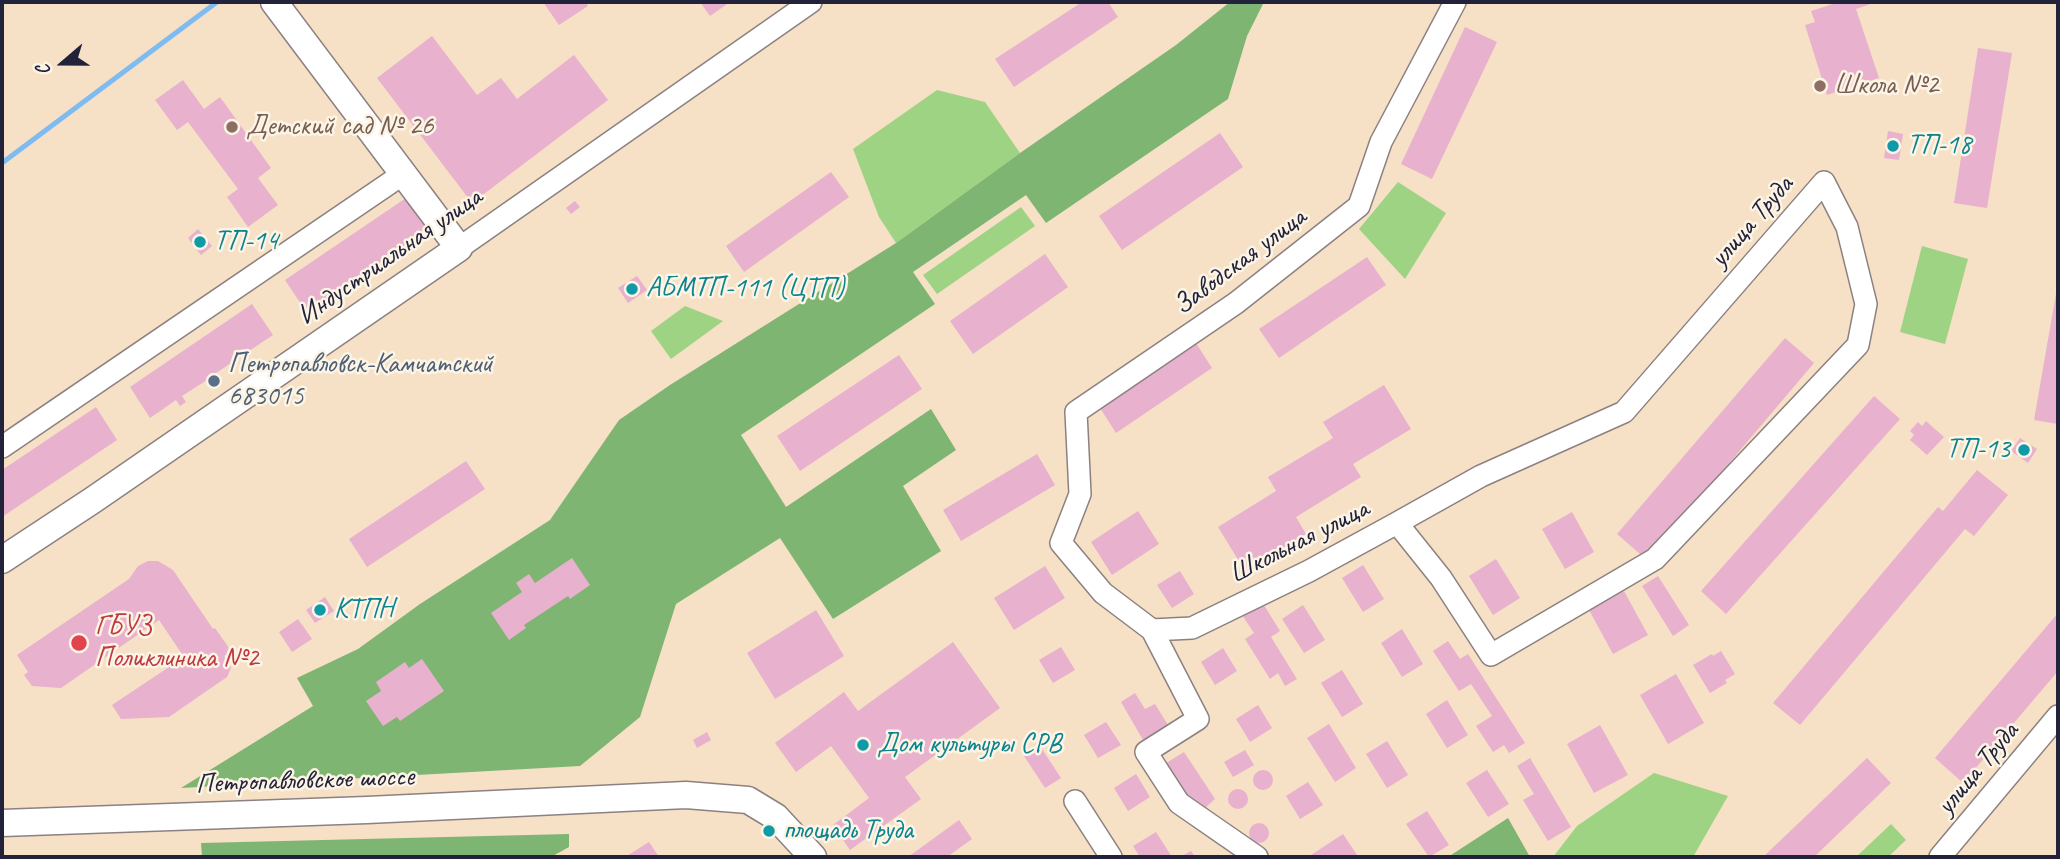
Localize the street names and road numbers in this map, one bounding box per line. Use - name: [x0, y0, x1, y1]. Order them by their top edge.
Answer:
- street label: улица Труда: [1703, 169, 1801, 275]
- street label: Индустриальная улица: [291, 181, 489, 333]
- street label: Заводская улица: [1167, 201, 1313, 323]
- street label: Школьная улица: [1224, 492, 1374, 592]
- street label: улица Труда: [1930, 716, 2026, 822]
- street label: Петропавловское шоссе: [195, 760, 415, 802]

